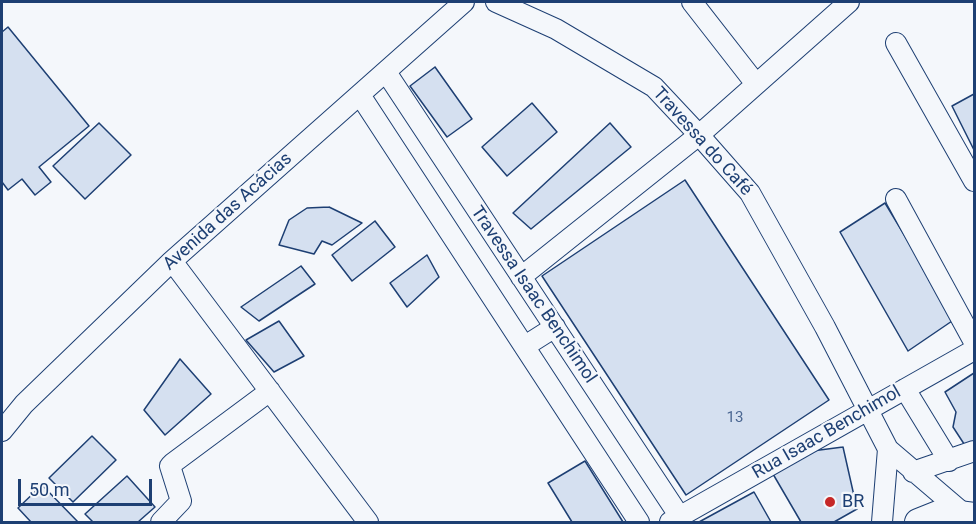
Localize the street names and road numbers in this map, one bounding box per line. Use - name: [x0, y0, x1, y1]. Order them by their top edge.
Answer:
- street label: Travessa do Café: [648, 83, 756, 201]
- street label: Avenida das Acácias: [159, 149, 297, 275]
- street label: Travessa Isaac Benchimol: [466, 202, 600, 388]
- street label: Rua Isaac Benchimol: [749, 382, 905, 484]

